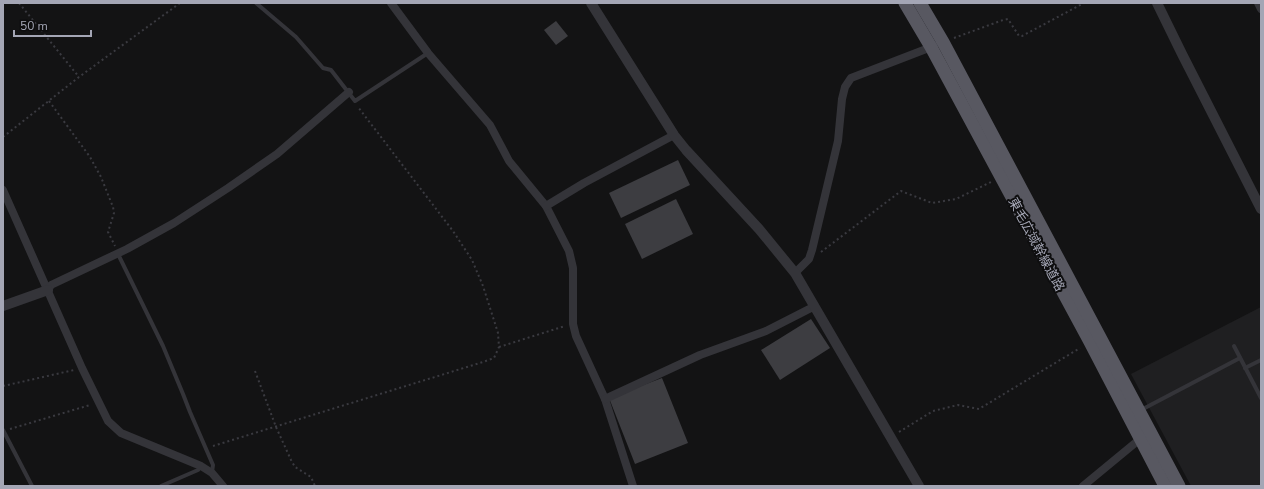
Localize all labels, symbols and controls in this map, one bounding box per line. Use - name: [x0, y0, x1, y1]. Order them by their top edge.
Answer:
- scale bar: [14, 12, 91, 38]
- text: 50 m: [20, 18, 48, 34]
- street label: 東毛広域幹線道路: [1004, 194, 1068, 295]

